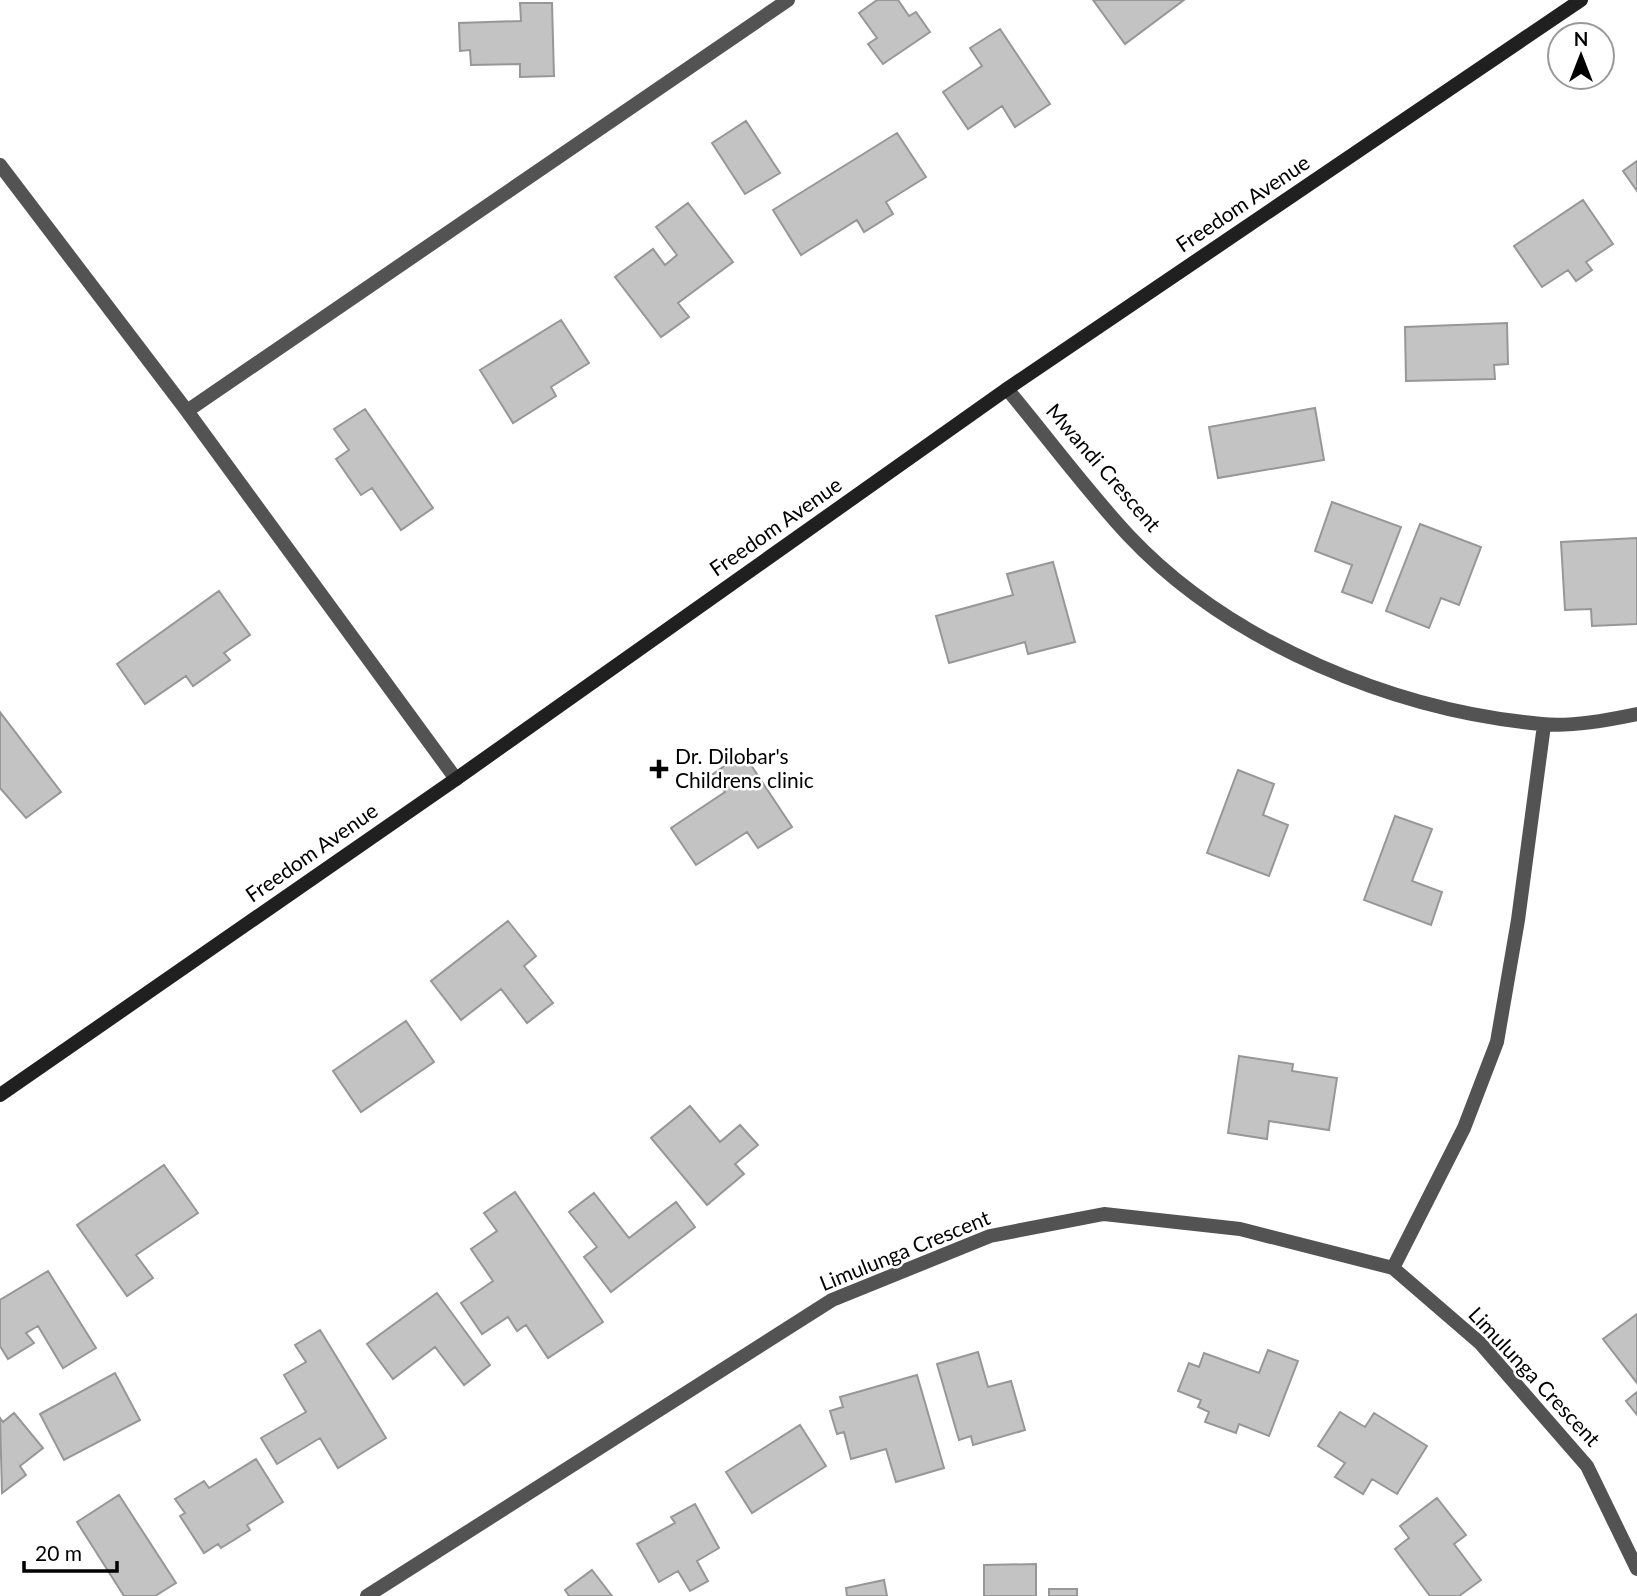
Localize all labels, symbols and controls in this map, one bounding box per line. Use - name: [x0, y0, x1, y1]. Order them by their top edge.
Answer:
- north arrow: [1546, 21, 1616, 91]
- text: N: [1574, 27, 1588, 50]
- street label: Freedom Avenue: [1171, 149, 1314, 257]
- street label: Mwandi Crescent: [1042, 398, 1167, 536]
- street label: Freedom Avenue: [704, 471, 846, 581]
- place label: Dr. Dilobar's Childrens clinic: [675, 743, 814, 792]
- marker: Dr. Dilobar's Childrens clinic: [649, 759, 669, 779]
- street label: Freedom Avenue: [240, 797, 382, 907]
- street label: Limulunga Crescent: [816, 1204, 994, 1295]
- street label: Limulunga Crescent: [1464, 1301, 1606, 1451]
- scale bar: [24, 1530, 117, 1574]
- text: 20 m: [35, 1540, 82, 1565]

